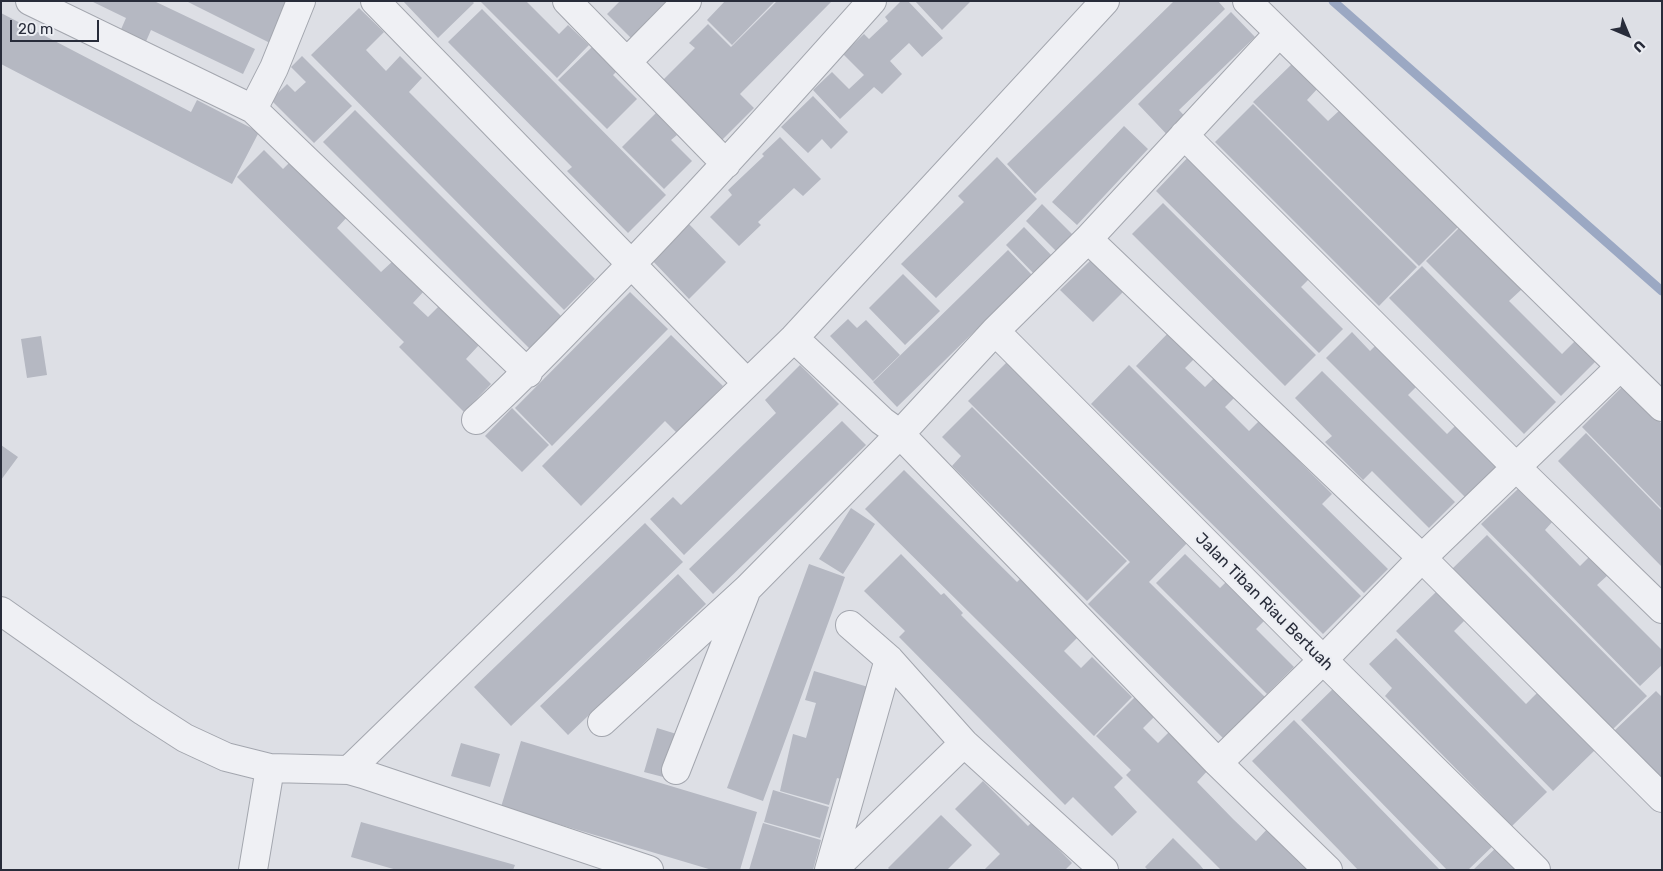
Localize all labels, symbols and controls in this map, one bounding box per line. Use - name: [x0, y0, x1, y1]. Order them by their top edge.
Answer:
- scale bar: [12, 10, 101, 42]
- north arrow: [1603, 10, 1653, 60]
- text: 20 m: [18, 20, 53, 38]
- text: U: [1629, 36, 1649, 56]
- street label: Jalan Tiban Riau Bertuah: [1191, 529, 1337, 675]

